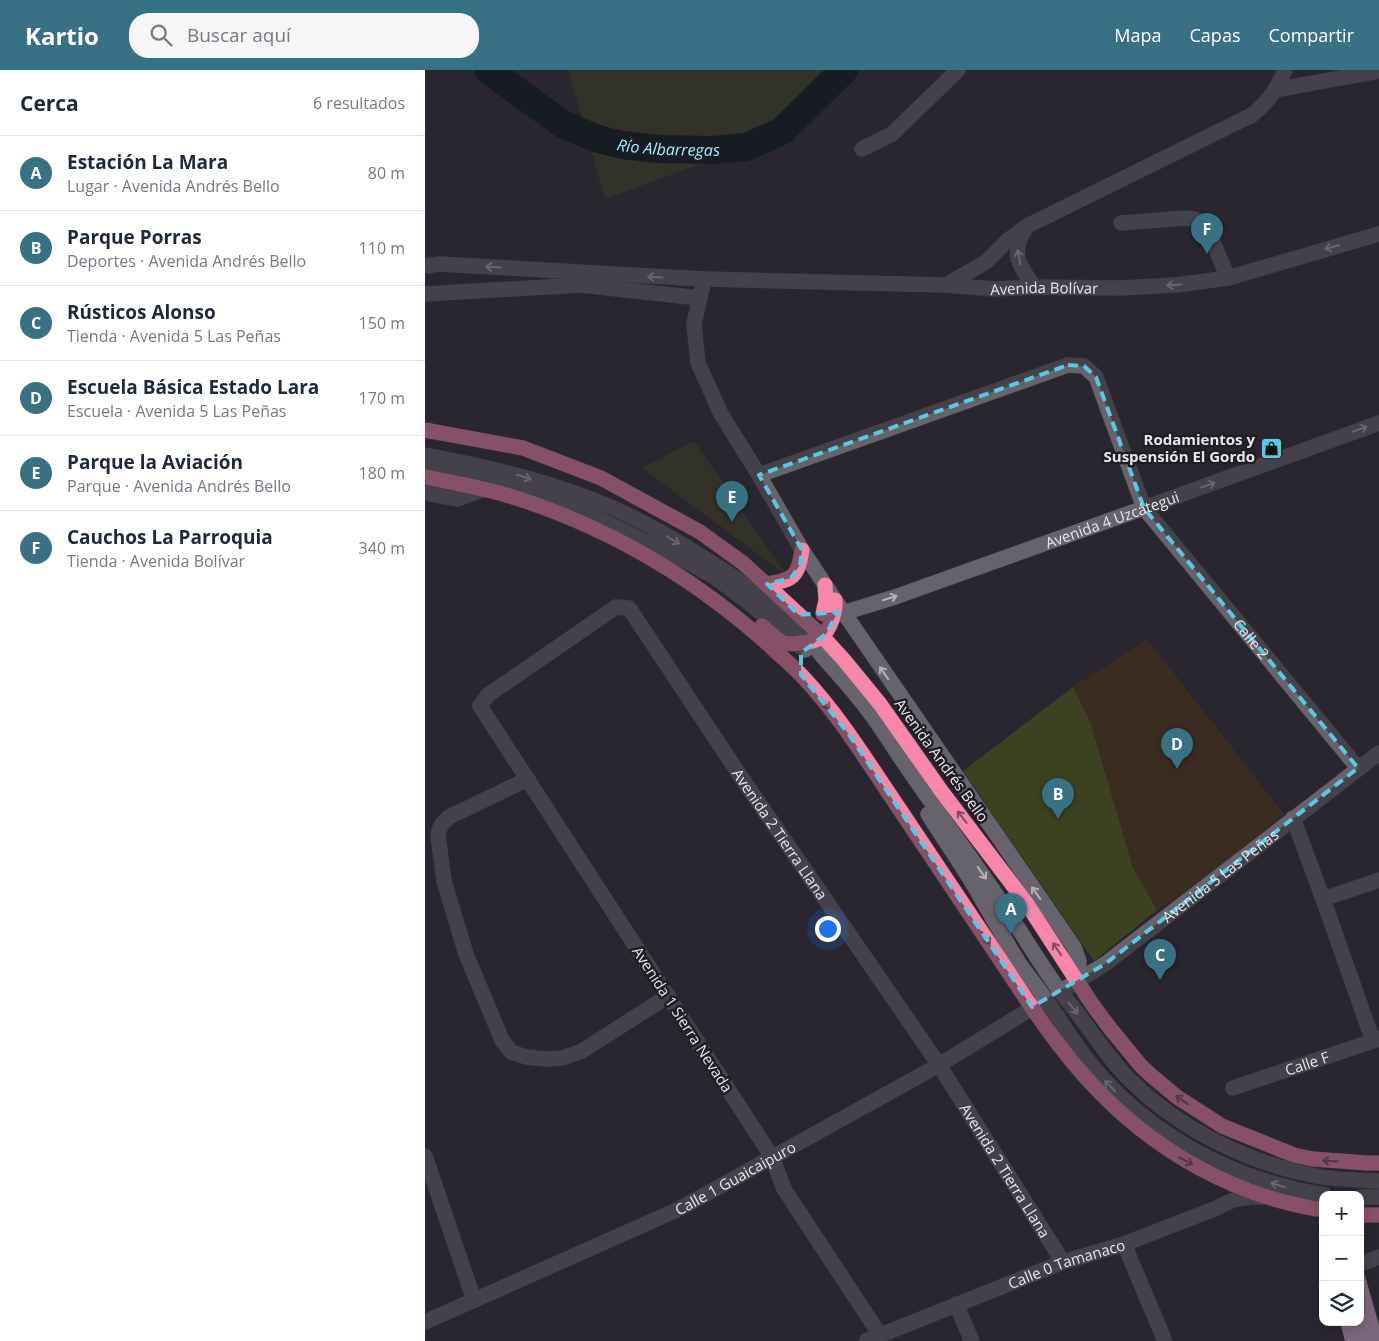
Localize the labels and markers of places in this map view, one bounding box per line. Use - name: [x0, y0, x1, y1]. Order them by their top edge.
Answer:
- pin: F: [1191, 213, 1223, 254]
- place label: Rodamientos y Suspensión El Gordo: [1104, 429, 1255, 466]
- shop icon: Rodamientos y Suspensión El Gordo: [1259, 436, 1283, 460]
- pin: E: [716, 481, 748, 522]
- pin: D: [1161, 728, 1193, 769]
- pin: B: [1042, 778, 1074, 819]
- pin: A: [995, 893, 1027, 934]
- pin: C: [1144, 939, 1176, 980]

